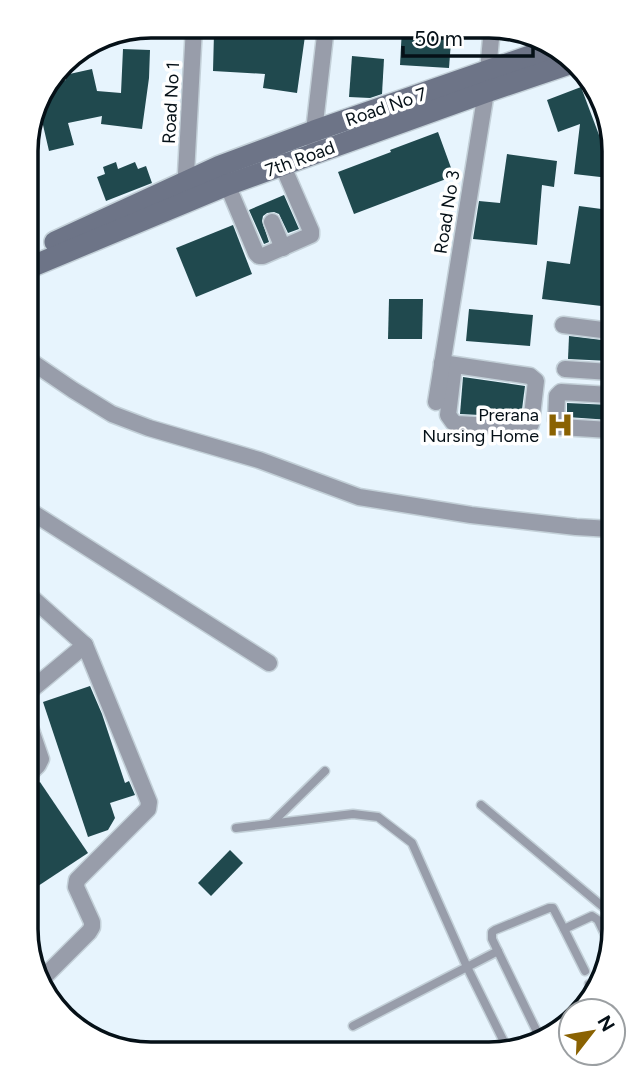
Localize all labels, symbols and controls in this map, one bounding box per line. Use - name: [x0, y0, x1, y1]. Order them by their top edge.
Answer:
- scale bar: [403, 14, 532, 58]
- text: 50 m: [414, 26, 463, 51]
- street label: Road No 1: [158, 61, 184, 145]
- street label: Road No 7: [343, 83, 430, 131]
- street label: 7th Road: [262, 136, 338, 182]
- street label: Road No 3: [430, 169, 464, 255]
- place label: Prerana Nursing Home: [422, 404, 539, 447]
- hospital icon: Prerana Nursing Home: [545, 410, 575, 440]
- north arrow: [557, 997, 627, 1067]
- text: N: [593, 1011, 620, 1036]

